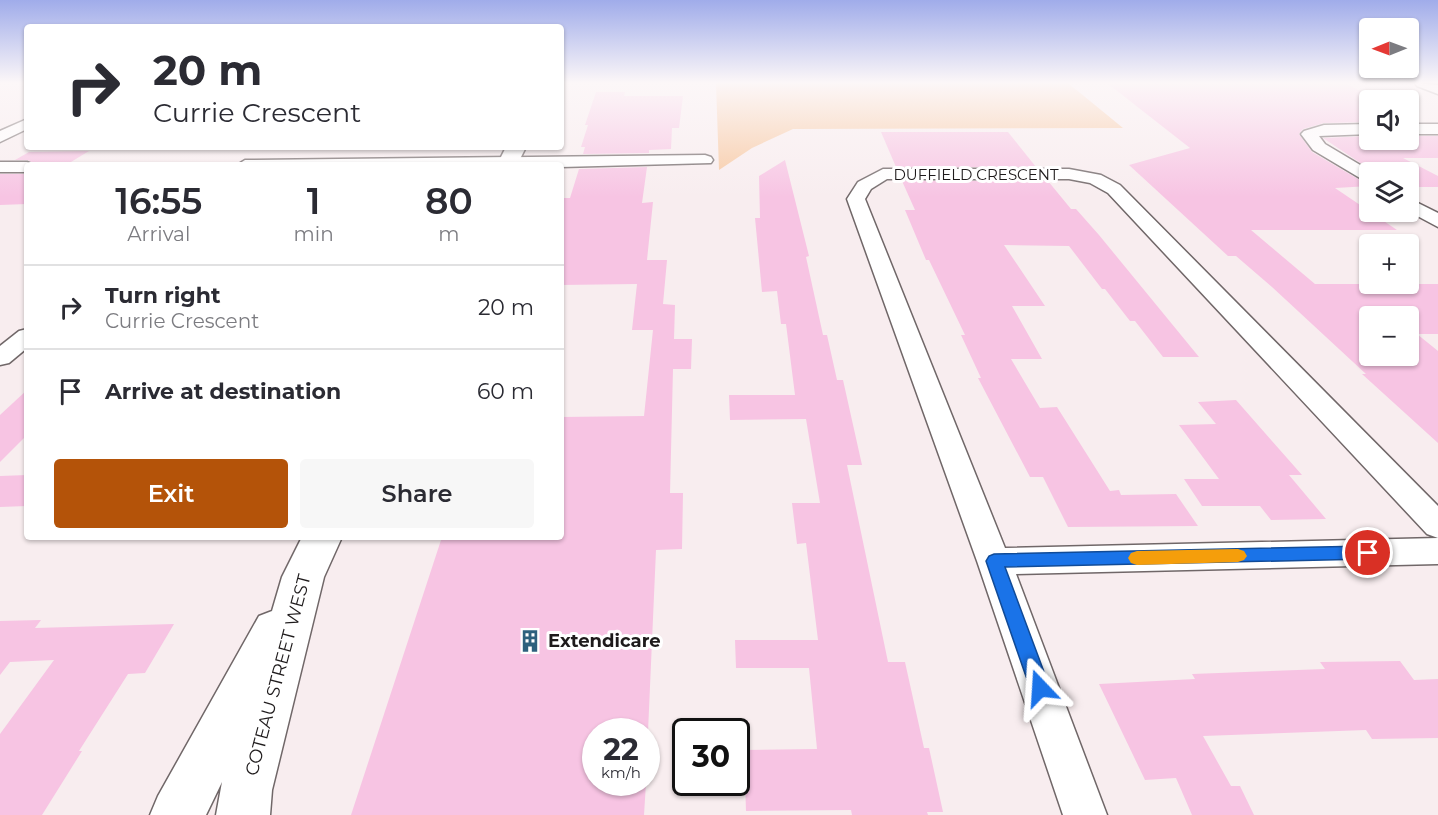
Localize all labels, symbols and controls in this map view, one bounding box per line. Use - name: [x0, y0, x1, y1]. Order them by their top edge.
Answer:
- north arrow: [1359, 18, 1419, 78]
- map controls: [1359, 18, 1419, 366]
- text: 20 m: [153, 44, 262, 96]
- icon: right: [54, 48, 132, 126]
- button: sound: [1359, 90, 1419, 150]
- text: Currie Crescent: [153, 96, 361, 129]
- button: layers: [1359, 162, 1419, 222]
- street label: DUFFIELD CRESCENT: [893, 165, 1059, 184]
- text: 16:55: [115, 179, 202, 223]
- text: 1: [307, 179, 320, 223]
- text: 80: [425, 179, 473, 223]
- text: Arrival: [127, 222, 190, 246]
- text: min: [294, 222, 334, 246]
- text: m: [438, 222, 459, 246]
- button: +: [1359, 234, 1419, 294]
- text: Turn right: [105, 282, 220, 309]
- icon: right: [54, 291, 87, 324]
- text: 20 m: [478, 294, 534, 321]
- button: −: [1359, 306, 1419, 366]
- text: Currie Crescent: [105, 309, 259, 333]
- icon: arrive: [54, 375, 87, 408]
- text: Arrive at destination: [105, 378, 341, 405]
- text: 60 m: [477, 378, 534, 405]
- button: Exit: [54, 459, 288, 528]
- button: Share: [300, 459, 534, 528]
- pin: [1342, 527, 1393, 578]
- icon: arrive: [1351, 536, 1384, 569]
- street label: COTEAU STREET WEST: [241, 571, 316, 778]
- building icon: Extendicare: [517, 628, 543, 654]
- place label: Extendicare: [548, 630, 661, 652]
- position arrow: [1008, 656, 1072, 720]
- speed limit sign: 30: [672, 718, 750, 796]
- text: 22: [603, 731, 639, 768]
- text: km/h: [601, 763, 641, 782]

